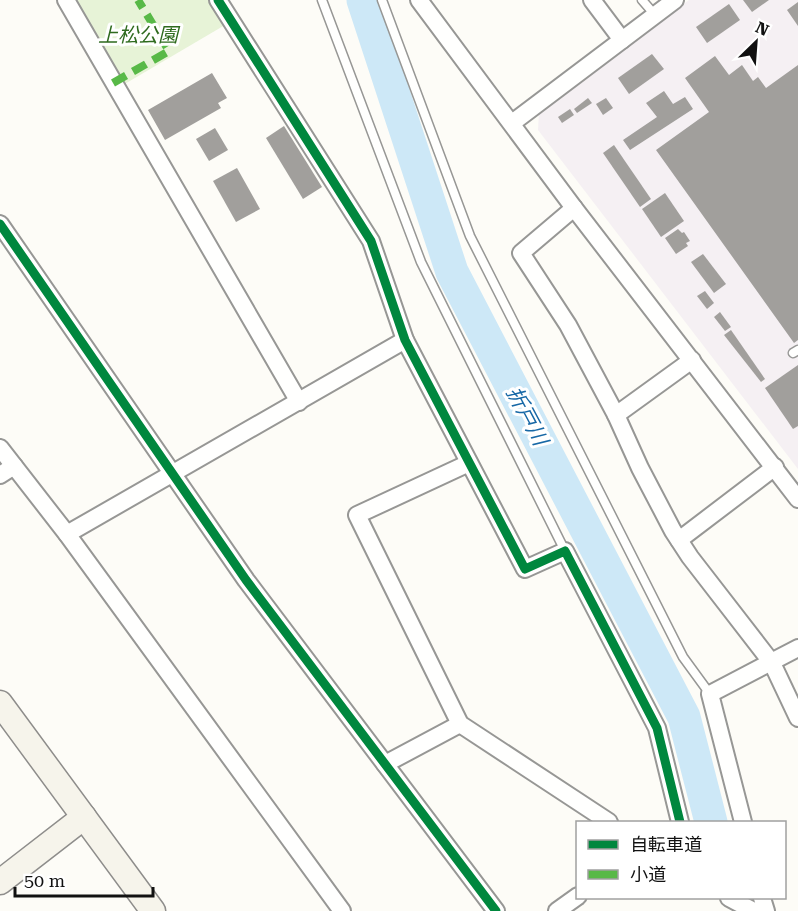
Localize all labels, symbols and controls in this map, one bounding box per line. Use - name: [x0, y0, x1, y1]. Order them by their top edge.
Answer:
- north arrow: [726, 12, 786, 72]
- text: N: [753, 18, 772, 40]
- park label: 上松公園: [98, 23, 181, 47]
- water label: 折戸川: [502, 383, 553, 451]
- legend: [576, 821, 786, 899]
- text: 自転車道: [630, 834, 702, 855]
- scale bar: [15, 860, 153, 898]
- text: 小道: [630, 864, 666, 885]
- text: 50 m: [24, 870, 65, 891]

